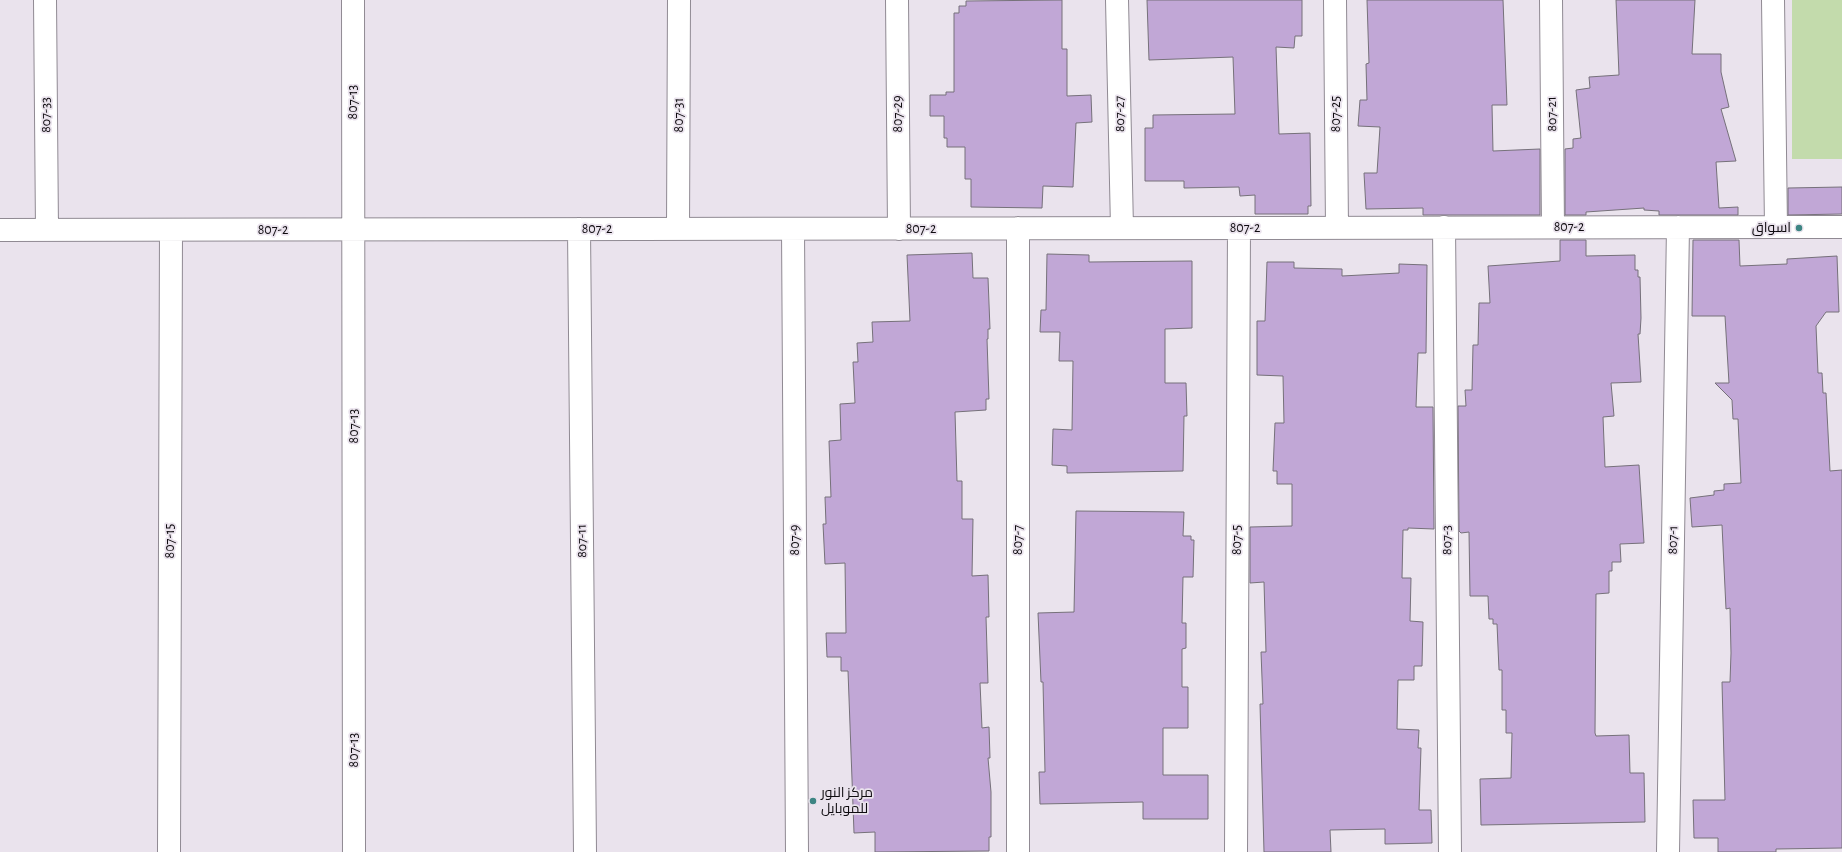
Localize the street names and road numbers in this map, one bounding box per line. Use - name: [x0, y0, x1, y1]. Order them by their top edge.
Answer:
- street label: 807-13: [346, 84, 360, 119]
- street label: 807-29: [891, 95, 905, 133]
- street label: 807-27: [1113, 96, 1127, 132]
- street label: 807-25: [1329, 96, 1343, 132]
- street label: 807-21: [1545, 96, 1559, 132]
- street label: 807-33: [39, 97, 53, 133]
- street label: 807-31: [672, 98, 686, 132]
- street label: 807-2: [1554, 220, 1584, 234]
- street label: 807-2: [1230, 221, 1260, 235]
- street label: 807-2: [582, 222, 612, 236]
- street label: 807-2: [906, 222, 936, 236]
- street label: 807-2: [258, 223, 288, 237]
- street label: 807-13: [347, 408, 361, 443]
- street label: 807-15: [163, 523, 177, 558]
- street label: 807-11: [575, 524, 589, 558]
- street label: 807-9: [788, 525, 802, 555]
- street label: 807-7: [1011, 525, 1025, 555]
- street label: 807-5: [1230, 525, 1244, 555]
- street label: 807-3: [1440, 525, 1454, 555]
- street label: 807-1: [1666, 525, 1680, 555]
- street label: 807-13: [347, 732, 361, 767]

